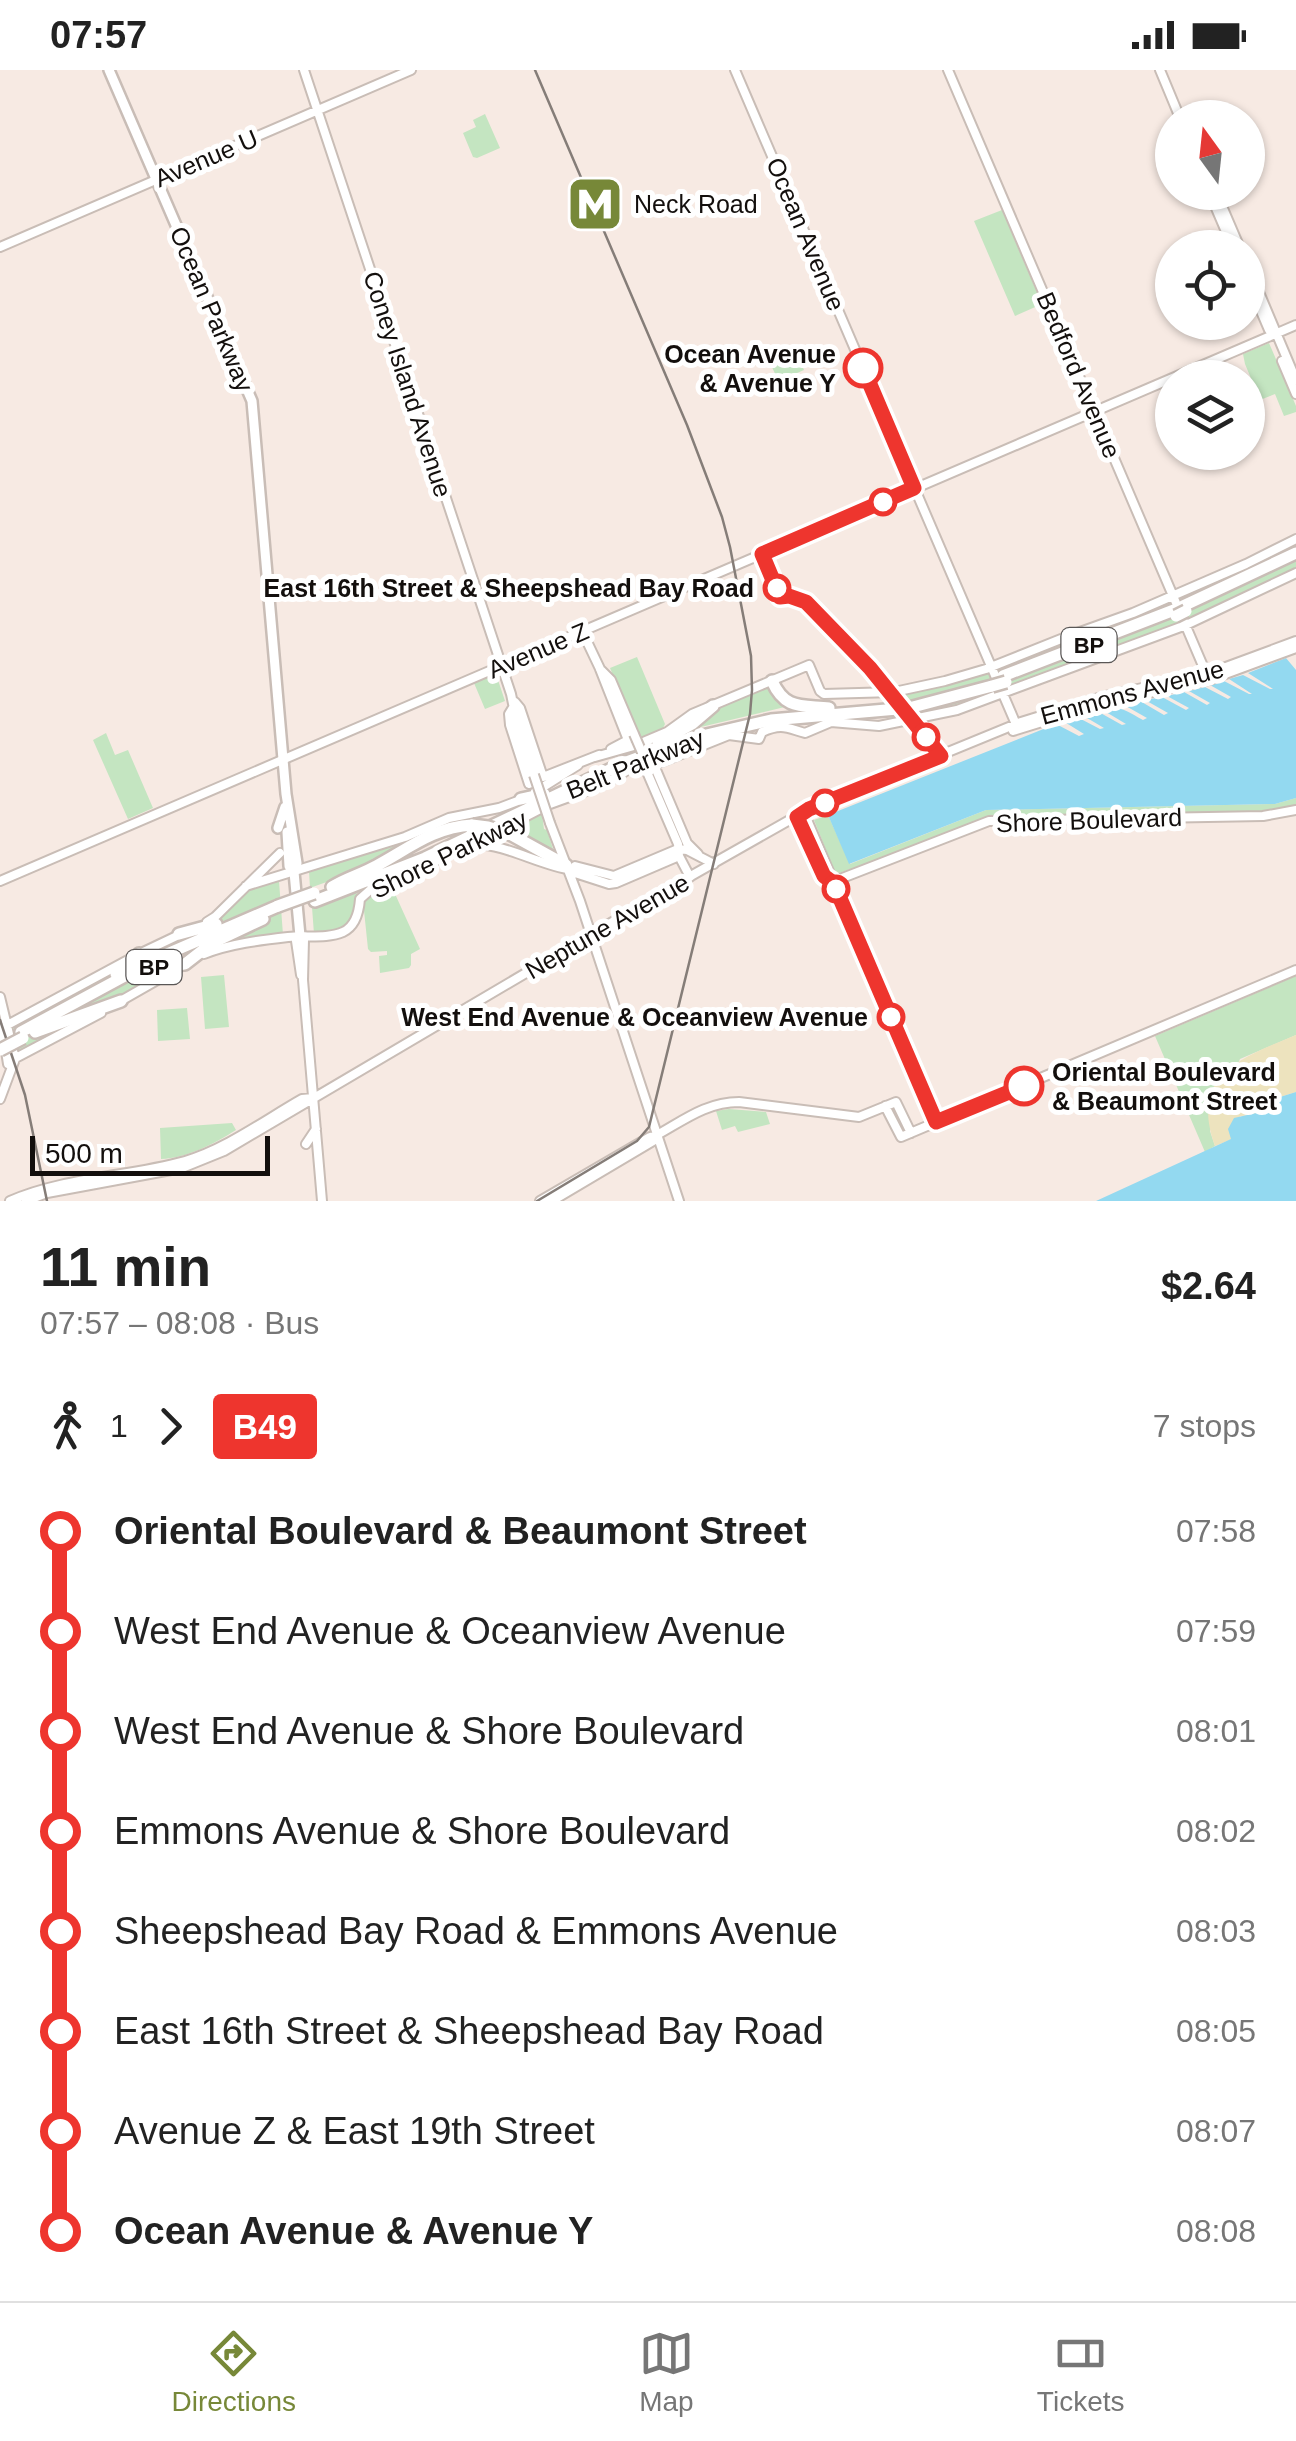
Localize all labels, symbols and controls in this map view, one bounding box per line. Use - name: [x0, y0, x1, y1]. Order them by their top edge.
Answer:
- text: 07:57: [50, 14, 147, 56]
- north arrow: [1155, 100, 1265, 210]
- map controls: [1155, 100, 1265, 470]
- street label: Avenue U: [150, 124, 262, 192]
- street label: Ocean Avenue: [761, 153, 851, 315]
- metro station icon: Neck Road: [565, 174, 625, 234]
- place label: Neck Road: [634, 190, 758, 218]
- street label: Ocean Parkway: [165, 222, 260, 396]
- button: locate: [1155, 230, 1265, 340]
- street label: Coney Island Avenue: [358, 268, 458, 500]
- street label: Bedford Avenue: [1031, 288, 1127, 462]
- place label: Ocean Avenue & Avenue Y: [664, 340, 836, 397]
- marker: Ocean Avenue & Avenue Y: [844, 349, 882, 387]
- button: layers: [1155, 360, 1265, 470]
- unlabelled marker: [870, 489, 896, 515]
- place label: East 16th Street & Sheepshead Bay Road: [264, 574, 754, 602]
- marker: East 16th Street & Sheepshead Bay Road: [764, 575, 790, 601]
- street label: Avenue Z: [483, 616, 593, 684]
- road number: BP: [1062, 628, 1116, 662]
- street label: Emmons Avenue: [1037, 654, 1227, 730]
- street label: Belt Parkway: [562, 724, 708, 804]
- unlabelled marker: [913, 724, 939, 750]
- unlabelled marker: [812, 790, 838, 816]
- street label: Shore Boulevard: [995, 803, 1183, 837]
- street label: Shore Parkway: [367, 804, 532, 904]
- street label: Neptune Avenue: [520, 868, 694, 984]
- unlabelled marker: [823, 876, 849, 902]
- road number: BP: [126, 950, 182, 984]
- place label: West End Avenue & Oceanview Avenue: [401, 1003, 868, 1031]
- marker: West End Avenue & Oceanview Avenue: [878, 1004, 904, 1030]
- place label: Oriental Boulevard & Beaumont Street: [1052, 1058, 1278, 1115]
- marker: Oriental Boulevard & Beaumont Street: [1005, 1067, 1043, 1105]
- scale bar: [30, 1131, 270, 1176]
- text: 500 m: [45, 1138, 123, 1169]
- text: 11 min: [40, 1236, 211, 1298]
- text: $2.64: [1161, 1265, 1256, 1307]
- text: 07:57 – 08:08 · Bus: [40, 1305, 319, 1341]
- icon: walk: [40, 1399, 95, 1454]
- icon: forward: [143, 1399, 198, 1454]
- text: B49: [233, 1407, 297, 1446]
- text: 1: [110, 1408, 128, 1444]
- text: 7 stops: [1153, 1408, 1256, 1444]
- text: Oriental Boulevard & Beaumont Street: [114, 1510, 807, 1552]
- text: 07:58: [1176, 1513, 1256, 1549]
- text: West End Avenue & Oceanview Avenue: [114, 1610, 786, 1652]
- text: 07:59: [1176, 1613, 1256, 1649]
- text: West End Avenue & Shore Boulevard: [114, 1710, 744, 1752]
- text: 08:01: [1176, 1713, 1256, 1749]
- text: Emmons Avenue & Shore Boulevard: [114, 1810, 730, 1852]
- text: 08:02: [1176, 1813, 1256, 1849]
- text: Sheepshead Bay Road & Emmons Avenue: [114, 1910, 838, 1952]
- text: 08:03: [1176, 1913, 1256, 1949]
- text: East 16th Street & Sheepshead Bay Road: [114, 2010, 824, 2052]
- text: 08:05: [1176, 2013, 1256, 2049]
- text: Avenue Z & East 19th Street: [114, 2110, 595, 2152]
- text: 08:07: [1176, 2113, 1256, 2149]
- text: Ocean Avenue & Avenue Y: [114, 2210, 593, 2252]
- text: 08:08: [1176, 2213, 1256, 2249]
- tab: Directions: [171, 2326, 296, 2418]
- tab: Map: [639, 2326, 694, 2418]
- tab: Tickets: [1037, 2326, 1125, 2418]

